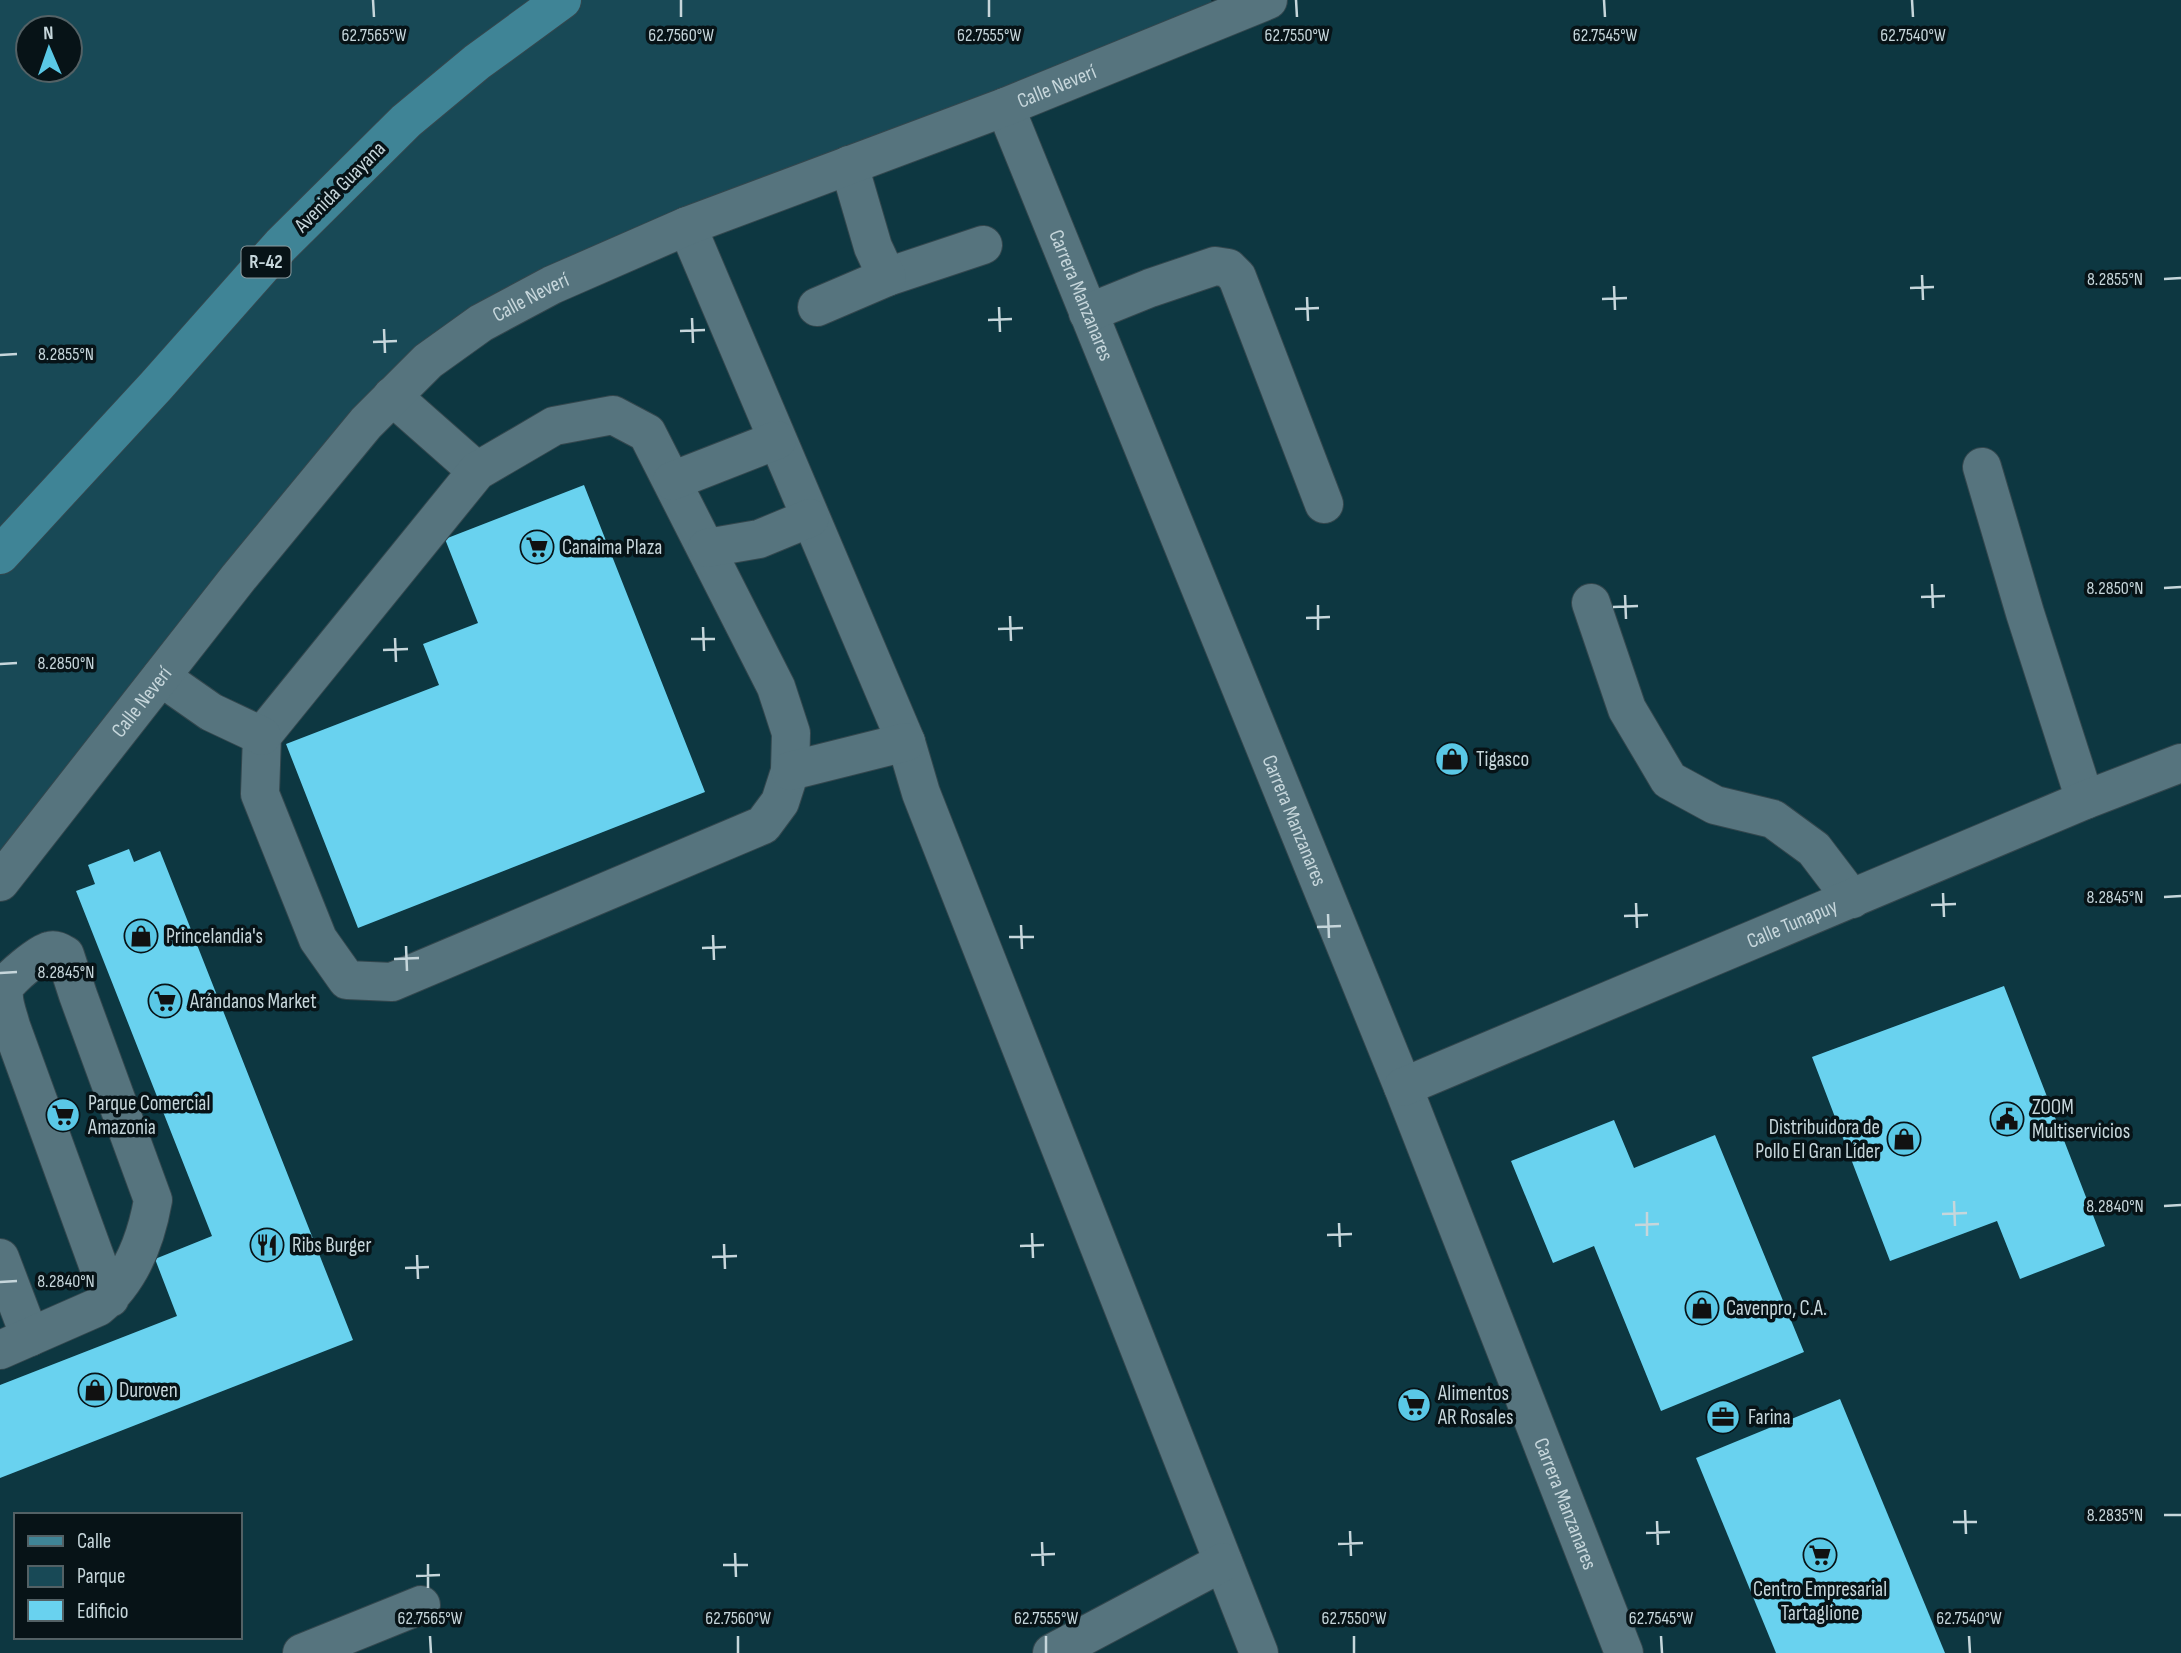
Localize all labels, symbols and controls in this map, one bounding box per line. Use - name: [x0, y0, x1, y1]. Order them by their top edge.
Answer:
- north arrow: [14, 14, 84, 84]
- text: N: [43, 22, 54, 45]
- text: 62.7565°W: [342, 25, 407, 46]
- text: 62.7560°W: [648, 25, 714, 46]
- text: 62.7555°W: [957, 25, 1021, 46]
- text: 62.7550°W: [1264, 25, 1330, 46]
- text: 62.7545°W: [1573, 25, 1638, 46]
- text: 62.7540°W: [1880, 25, 1946, 46]
- street label: Calle Neverí: [1013, 59, 1100, 113]
- street label: Avenida Guayana: [289, 136, 391, 238]
- street label: Carrera Manzanares: [1044, 226, 1119, 364]
- road number: R-42: [242, 246, 290, 278]
- street label: Calle Neverí: [488, 267, 573, 327]
- text: 8.2855°N: [2087, 269, 2143, 290]
- text: 8.2855°N: [38, 344, 94, 365]
- supermarket icon: Canaima Plaza: [518, 528, 556, 566]
- place label: Canaima Plaza: [562, 535, 662, 560]
- text: 8.2850°N: [2087, 578, 2143, 599]
- text: 8.2850°N: [38, 653, 94, 674]
- street label: Calle Neverí: [106, 661, 177, 742]
- shop icon: Tigasco: [1433, 740, 1471, 778]
- place label: Tigasco: [1476, 747, 1529, 772]
- street label: Carrera Manzanares: [1257, 751, 1333, 890]
- text: 8.2845°N: [2087, 887, 2143, 908]
- street label: Calle Tunapuy: [1743, 893, 1841, 953]
- shop icon: Princelandia's: [122, 917, 160, 955]
- place label: Princelandia's: [166, 924, 263, 949]
- text: 8.2845°N: [38, 962, 94, 983]
- supermarket icon: Arándanos Market: [146, 982, 184, 1020]
- place label: Arándanos Market: [189, 989, 317, 1014]
- place label: Parque Comercial Amazonia: [87, 1091, 210, 1140]
- place label: ZOOM Multiservicios: [2032, 1095, 2130, 1144]
- supermarket icon: Parque Comercial Amazonia: [44, 1096, 82, 1134]
- public building icon: ZOOM Multiservicios: [1988, 1100, 2026, 1138]
- place label: Distribuidora de Pollo El Gran Líder: [1755, 1115, 1880, 1164]
- shop icon: Distribuidora de Pollo El Gran Líder: [1885, 1120, 1923, 1158]
- text: 8.2840°N: [2086, 1196, 2144, 1217]
- restaurant icon: Ribs Burger: [248, 1226, 286, 1264]
- place label: Ribs Burger: [292, 1233, 372, 1258]
- text: 8.2840°N: [37, 1271, 95, 1292]
- shop icon: Cavenpro, C.A.: [1683, 1289, 1721, 1327]
- place label: Cavenpro, C.A.: [1726, 1296, 1827, 1321]
- shop icon: Duroven: [76, 1371, 114, 1409]
- place label: Duroven: [119, 1378, 178, 1403]
- place label: Alimentos AR Rosales: [1437, 1381, 1514, 1430]
- supermarket icon: Alimentos AR Rosales: [1395, 1386, 1433, 1424]
- office icon: Farina: [1704, 1398, 1742, 1436]
- place label: Farina: [1748, 1405, 1791, 1430]
- street label: Carrera Manzanares: [1529, 1434, 1603, 1573]
- text: 8.2835°N: [2087, 1505, 2143, 1526]
- legend: [14, 1513, 242, 1639]
- text: Calle: [77, 1529, 111, 1554]
- supermarket icon: Centro Empresarial Tartaglione: [1801, 1536, 1839, 1574]
- text: Parque: [77, 1564, 125, 1589]
- place label: Centro Empresarial Tartaglione: [1753, 1577, 1887, 1626]
- text: Edificio: [77, 1599, 128, 1624]
- text: 62.7565°W: [398, 1608, 463, 1629]
- text: 62.7560°W: [705, 1608, 771, 1629]
- text: 62.7555°W: [1014, 1608, 1078, 1629]
- text: 62.7550°W: [1321, 1608, 1387, 1629]
- text: 62.7545°W: [1629, 1608, 1694, 1629]
- text: 62.7540°W: [1936, 1608, 2002, 1629]

